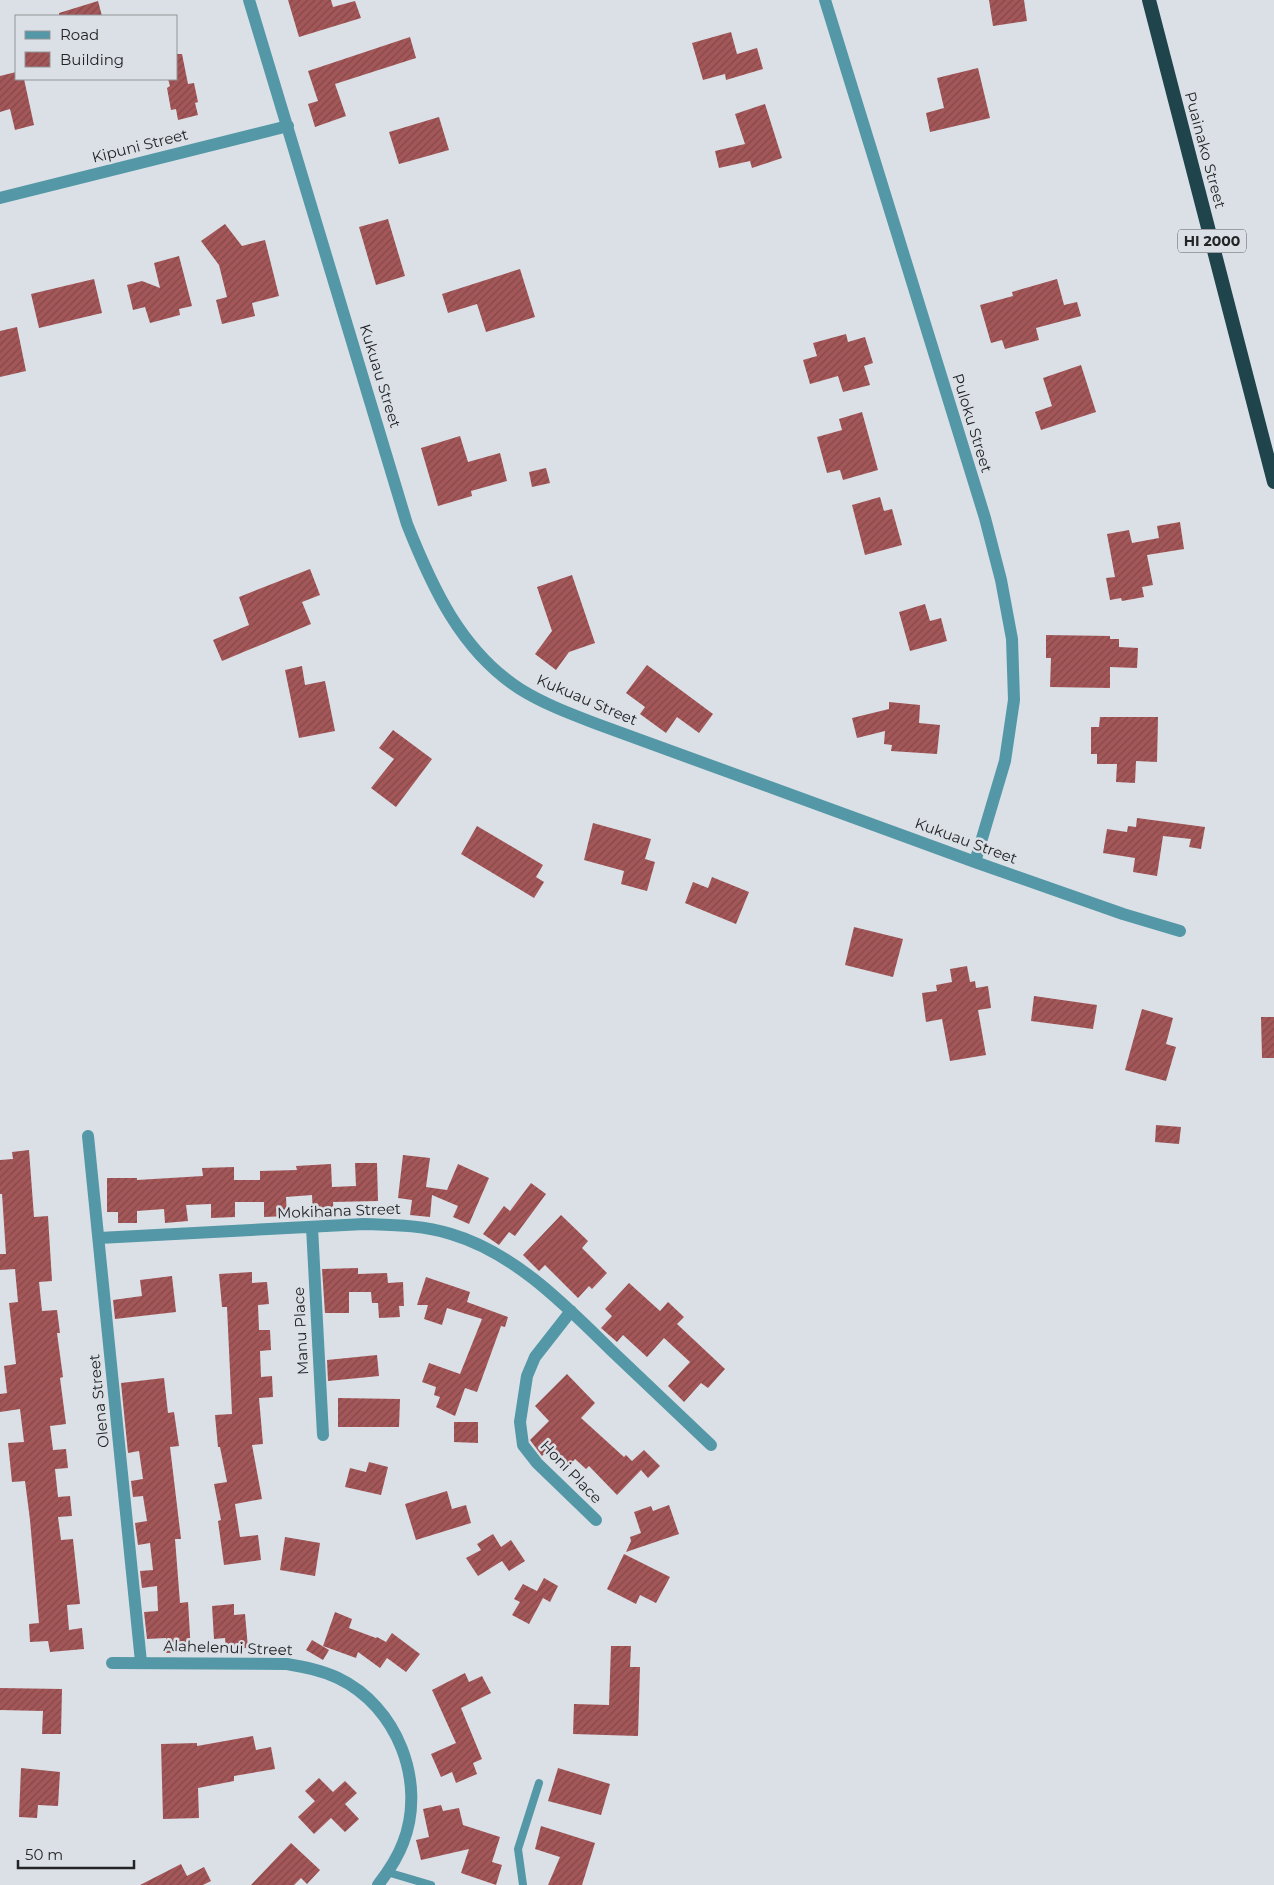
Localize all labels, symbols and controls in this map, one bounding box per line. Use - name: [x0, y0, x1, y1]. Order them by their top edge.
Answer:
- legend: [15, 15, 178, 80]
- text: Road: [60, 25, 99, 44]
- text: Building: [60, 50, 124, 69]
- street label: Puainako Street: [1181, 89, 1230, 210]
- street label: Kipuni Street: [90, 124, 190, 167]
- road number: HI 2000: [1178, 230, 1246, 252]
- street label: Kukuau Street: [356, 322, 405, 430]
- street label: Puloku Street: [948, 371, 997, 475]
- street label: Kukuau Street: [534, 670, 640, 729]
- street label: Kukuau Street: [912, 813, 1020, 868]
- street label: Mokihana Street: [277, 1199, 401, 1222]
- street label: Manu Place: [289, 1286, 312, 1376]
- street label: Olena Street: [84, 1353, 113, 1449]
- street label: Honi Place: [536, 1436, 606, 1507]
- street label: Alahelenui Street: [163, 1636, 293, 1659]
- scale bar: [18, 1838, 134, 1870]
- text: 50 m: [25, 1845, 63, 1864]

